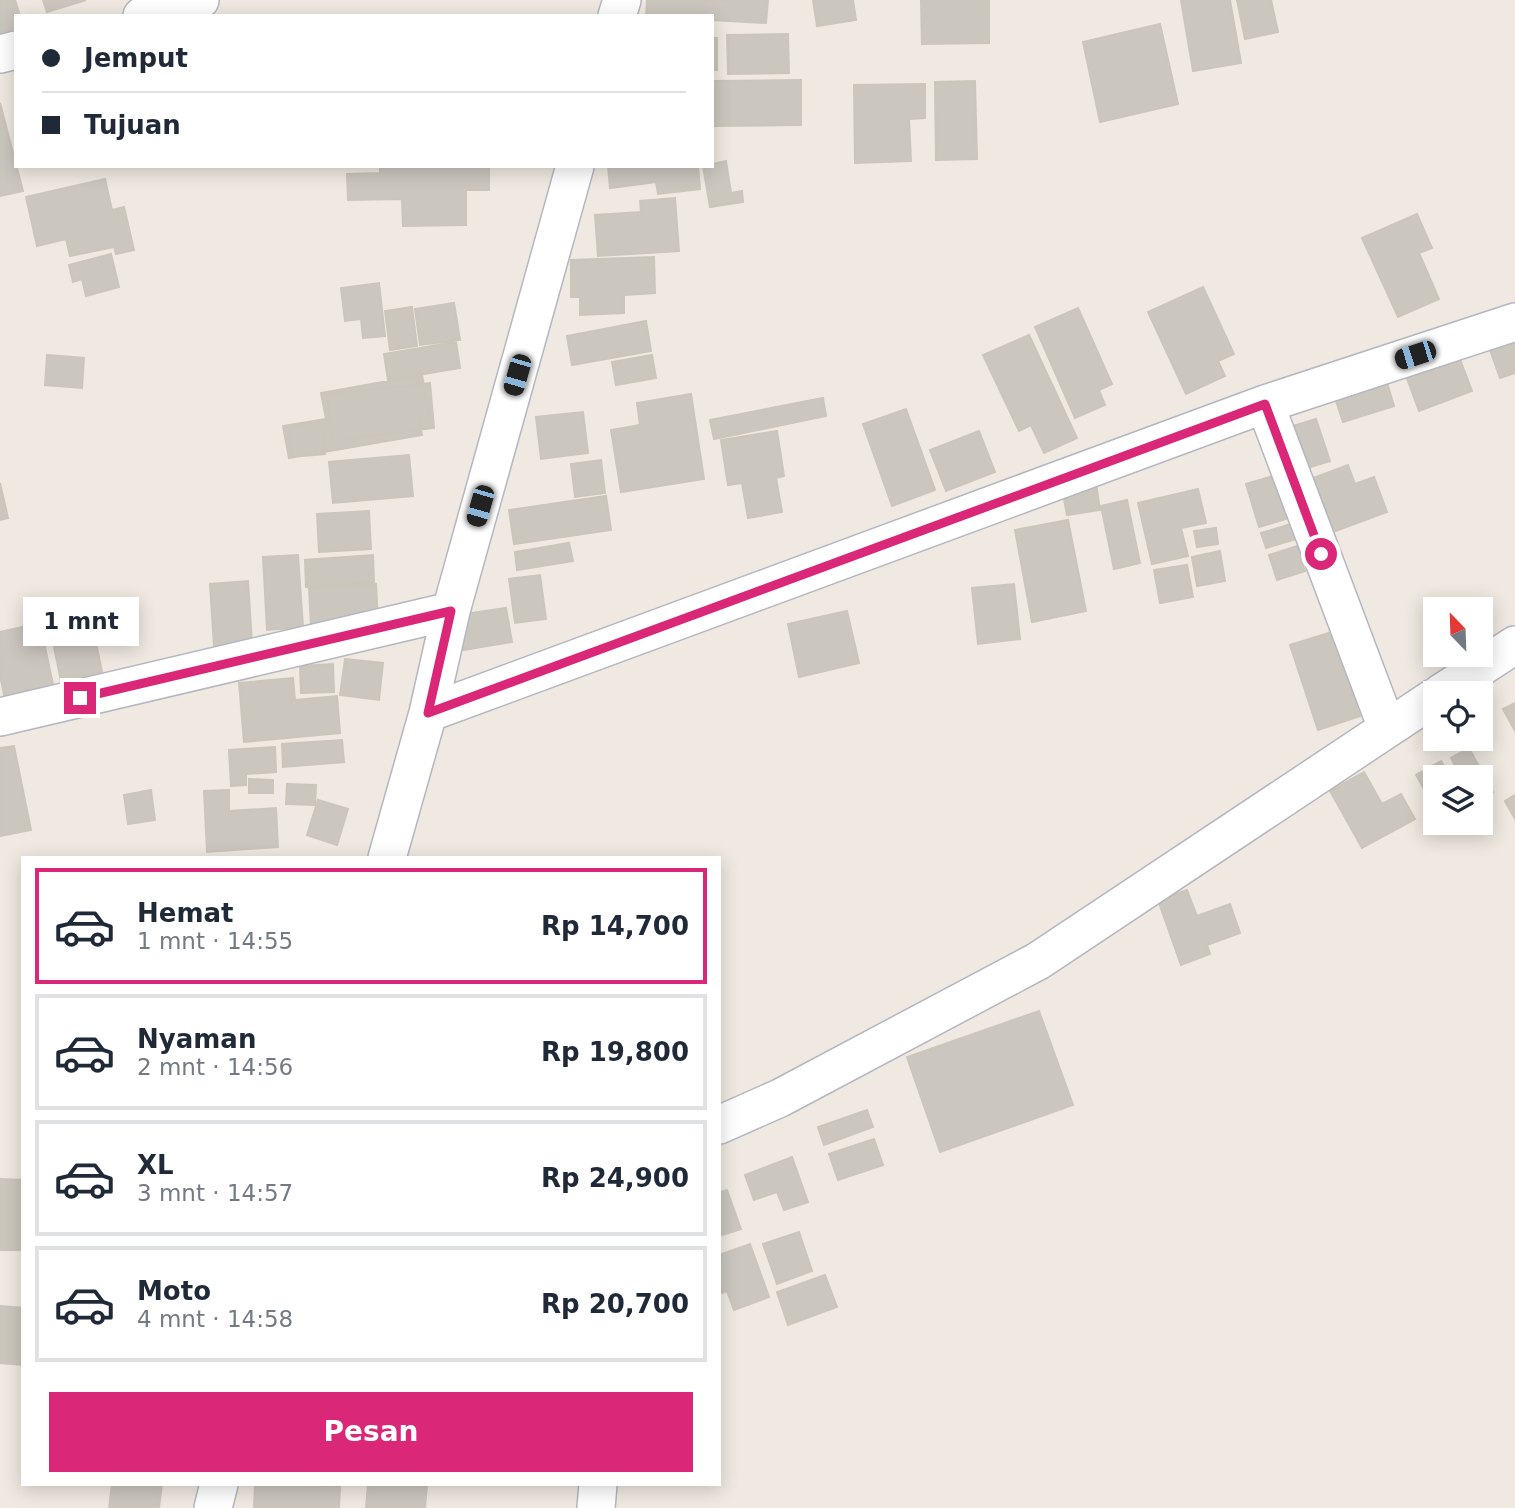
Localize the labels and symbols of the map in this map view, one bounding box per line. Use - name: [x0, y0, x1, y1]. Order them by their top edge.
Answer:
- car: [1392, 339, 1439, 371]
- car: [502, 352, 533, 398]
- car: [465, 483, 496, 529]
- route start: [1305, 538, 1337, 570]
- callout: 1 mnt: [22, 596, 138, 646]
- north arrow: [1423, 597, 1493, 667]
- route end: [64, 682, 96, 714]

